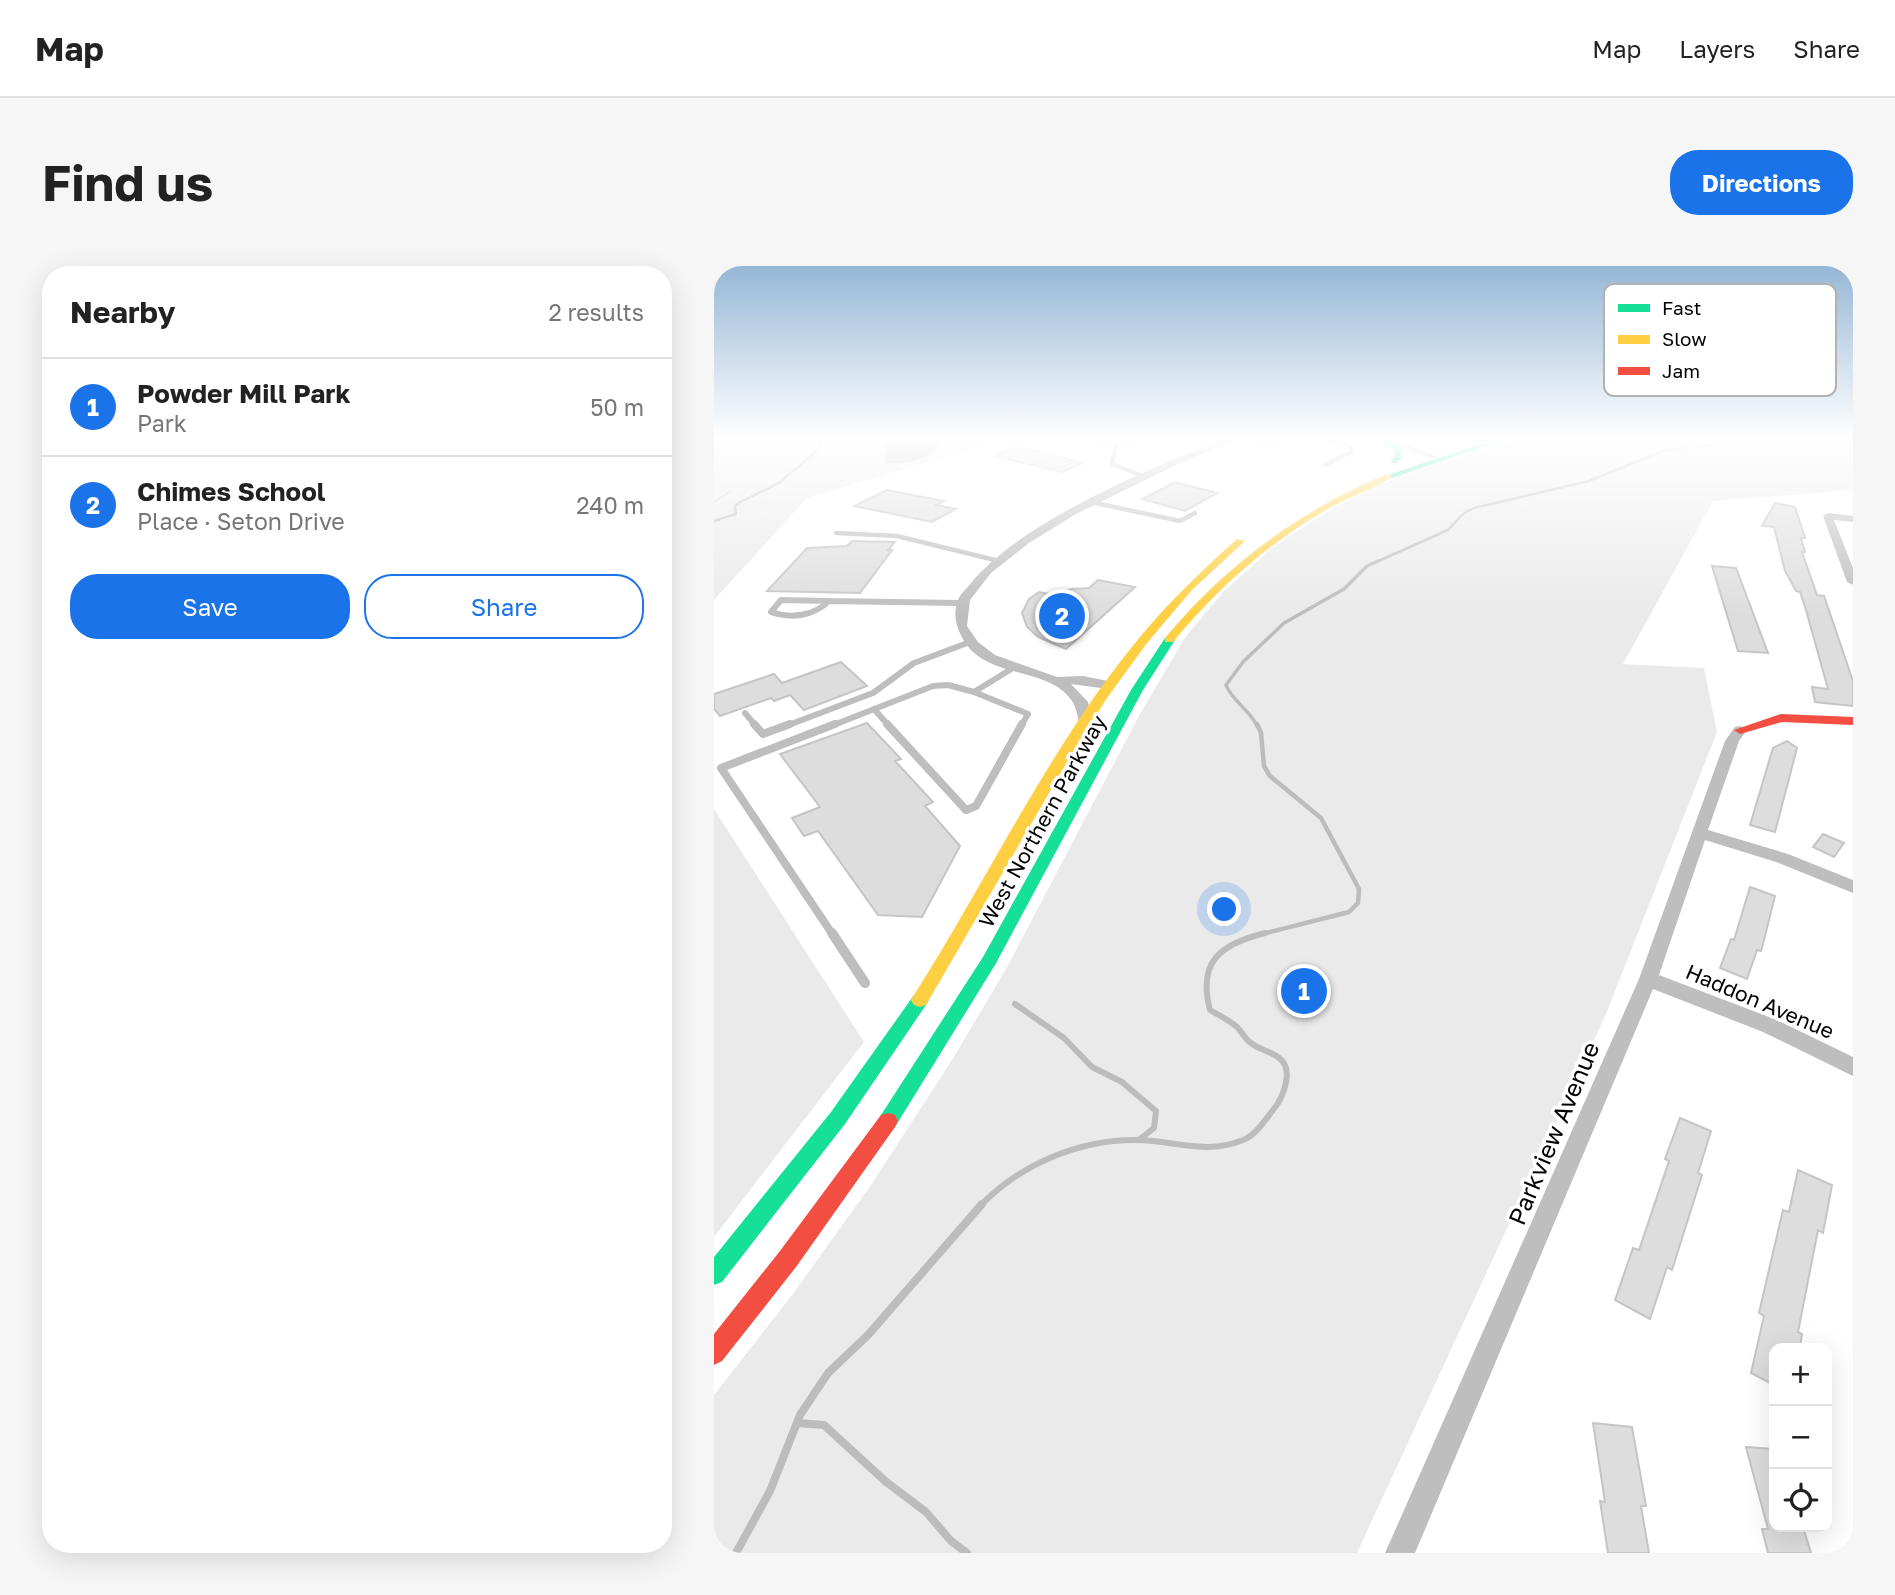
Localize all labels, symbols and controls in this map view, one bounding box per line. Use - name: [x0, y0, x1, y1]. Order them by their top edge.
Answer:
- text: Map: [35, 29, 104, 68]
- text: Map: [1592, 34, 1641, 63]
- text: Layers: [1679, 34, 1755, 63]
- text: Share: [1793, 34, 1860, 63]
- button: Directions: [1670, 150, 1853, 215]
- text: Find us: [42, 153, 213, 212]
- legend: [1604, 284, 1836, 396]
- text: Nearby: [70, 294, 175, 330]
- text: Fast: [1662, 296, 1701, 319]
- text: 2 results: [548, 298, 644, 326]
- text: Slow: [1662, 327, 1707, 350]
- text: Jam: [1662, 359, 1700, 382]
- text: Powder Mill Park: [137, 378, 351, 409]
- text: 1: [87, 393, 99, 421]
- text: 50 m: [590, 393, 644, 421]
- text: Park: [137, 409, 187, 437]
- text: Chimes School: [137, 476, 325, 507]
- text: 2: [86, 491, 100, 519]
- text: 240 m: [576, 491, 644, 519]
- text: Place · Seton Drive: [137, 507, 345, 535]
- button: Save: [70, 574, 350, 639]
- button: Share: [364, 574, 644, 639]
- pin: 2: [1039, 590, 1085, 642]
- street label: West Northern Parkway: [973, 710, 1111, 932]
- your location: [1207, 892, 1241, 926]
- street label: Haddon Avenue: [1682, 958, 1838, 1044]
- pin: 1: [1281, 965, 1327, 1017]
- street label: Parkview Avenue: [1501, 1037, 1605, 1229]
- map controls: [1769, 1343, 1832, 1532]
- button: +: [1769, 1343, 1832, 1406]
- button: −: [1769, 1406, 1832, 1469]
- button: locate: [1769, 1469, 1832, 1532]

